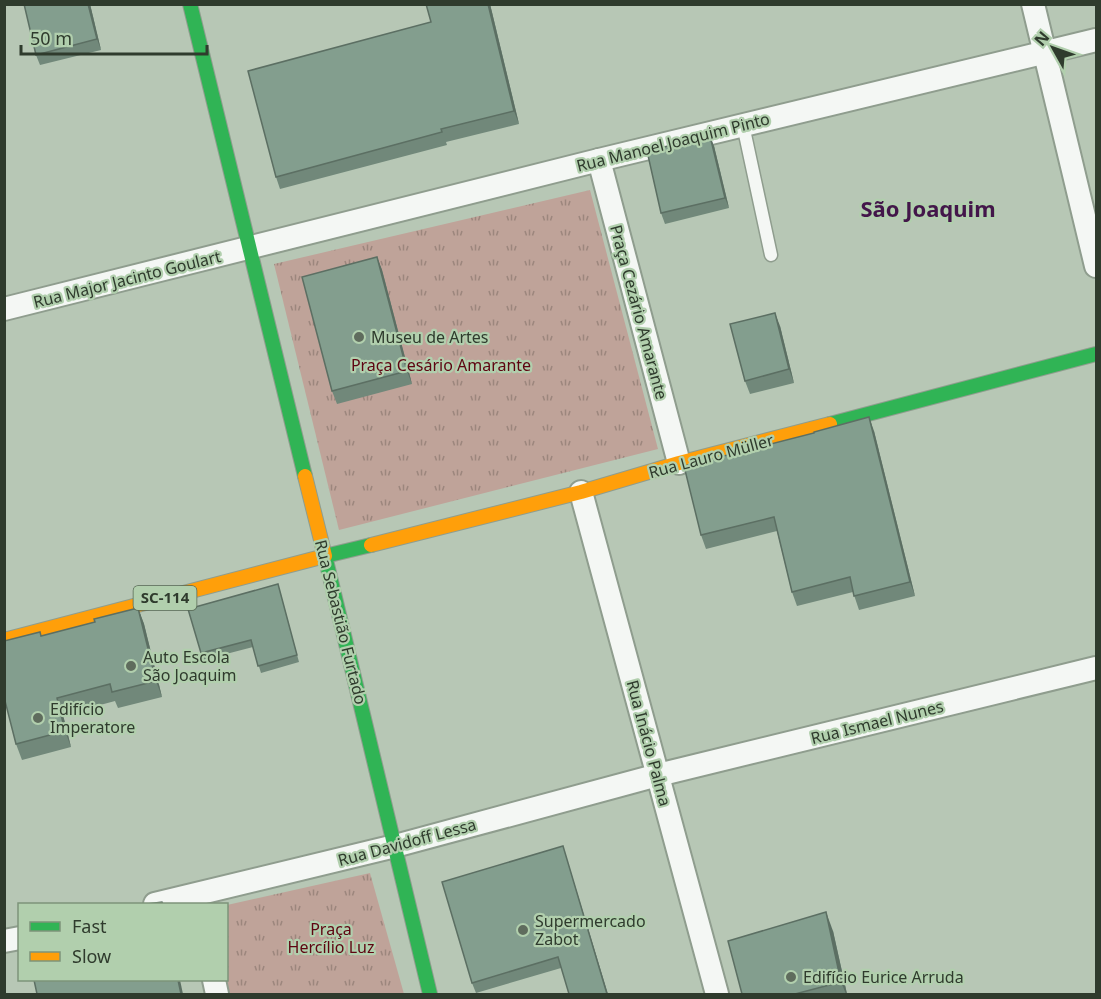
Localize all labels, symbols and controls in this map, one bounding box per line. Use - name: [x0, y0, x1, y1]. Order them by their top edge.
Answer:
- scale bar: [21, 18, 207, 56]
- north arrow: [1023, 18, 1083, 78]
- text: 50 m: [30, 26, 72, 50]
- text: N: [1029, 26, 1054, 50]
- street label: Rua Manoel Joaquim Pinto: [574, 107, 772, 177]
- district label: São Joaquim: [860, 193, 996, 223]
- street label: Praça Cezário Amarante: [605, 222, 673, 402]
- street label: Rua Major Jacinto Goulart: [31, 245, 223, 313]
- place label: Museu de Artes: [371, 326, 488, 348]
- marker: Museu de Artes: [352, 330, 366, 344]
- park label: Praça Cesário Amarante: [351, 354, 531, 376]
- street label: Rua Lauro Müller: [646, 429, 776, 483]
- street label: Rua Sebastião Furtado: [310, 537, 372, 707]
- road number: SC-114: [134, 586, 196, 610]
- place label: Auto Escola São Joaquim: [143, 646, 236, 686]
- marker: Auto Escola São Joaquim: [124, 659, 138, 673]
- street label: Rua Inácio Palma: [622, 678, 676, 808]
- street label: Rua Ismael Nunes: [808, 695, 946, 749]
- place label: Edifício Imperatore: [50, 698, 135, 738]
- marker: Edifício Imperatore: [31, 711, 45, 725]
- street label: Rua Davidoff Lessa: [335, 813, 479, 871]
- legend: [18, 903, 228, 981]
- place label: Supermercado Zabot: [535, 910, 646, 950]
- text: Fast: [72, 914, 107, 938]
- park label: Praça Hercílio Luz: [288, 918, 374, 958]
- marker: Supermercado Zabot: [516, 923, 530, 937]
- text: Slow: [72, 944, 111, 968]
- place label: Edifício Eurice Arruda: [803, 966, 964, 988]
- marker: Edifício Eurice Arruda: [784, 970, 798, 984]

